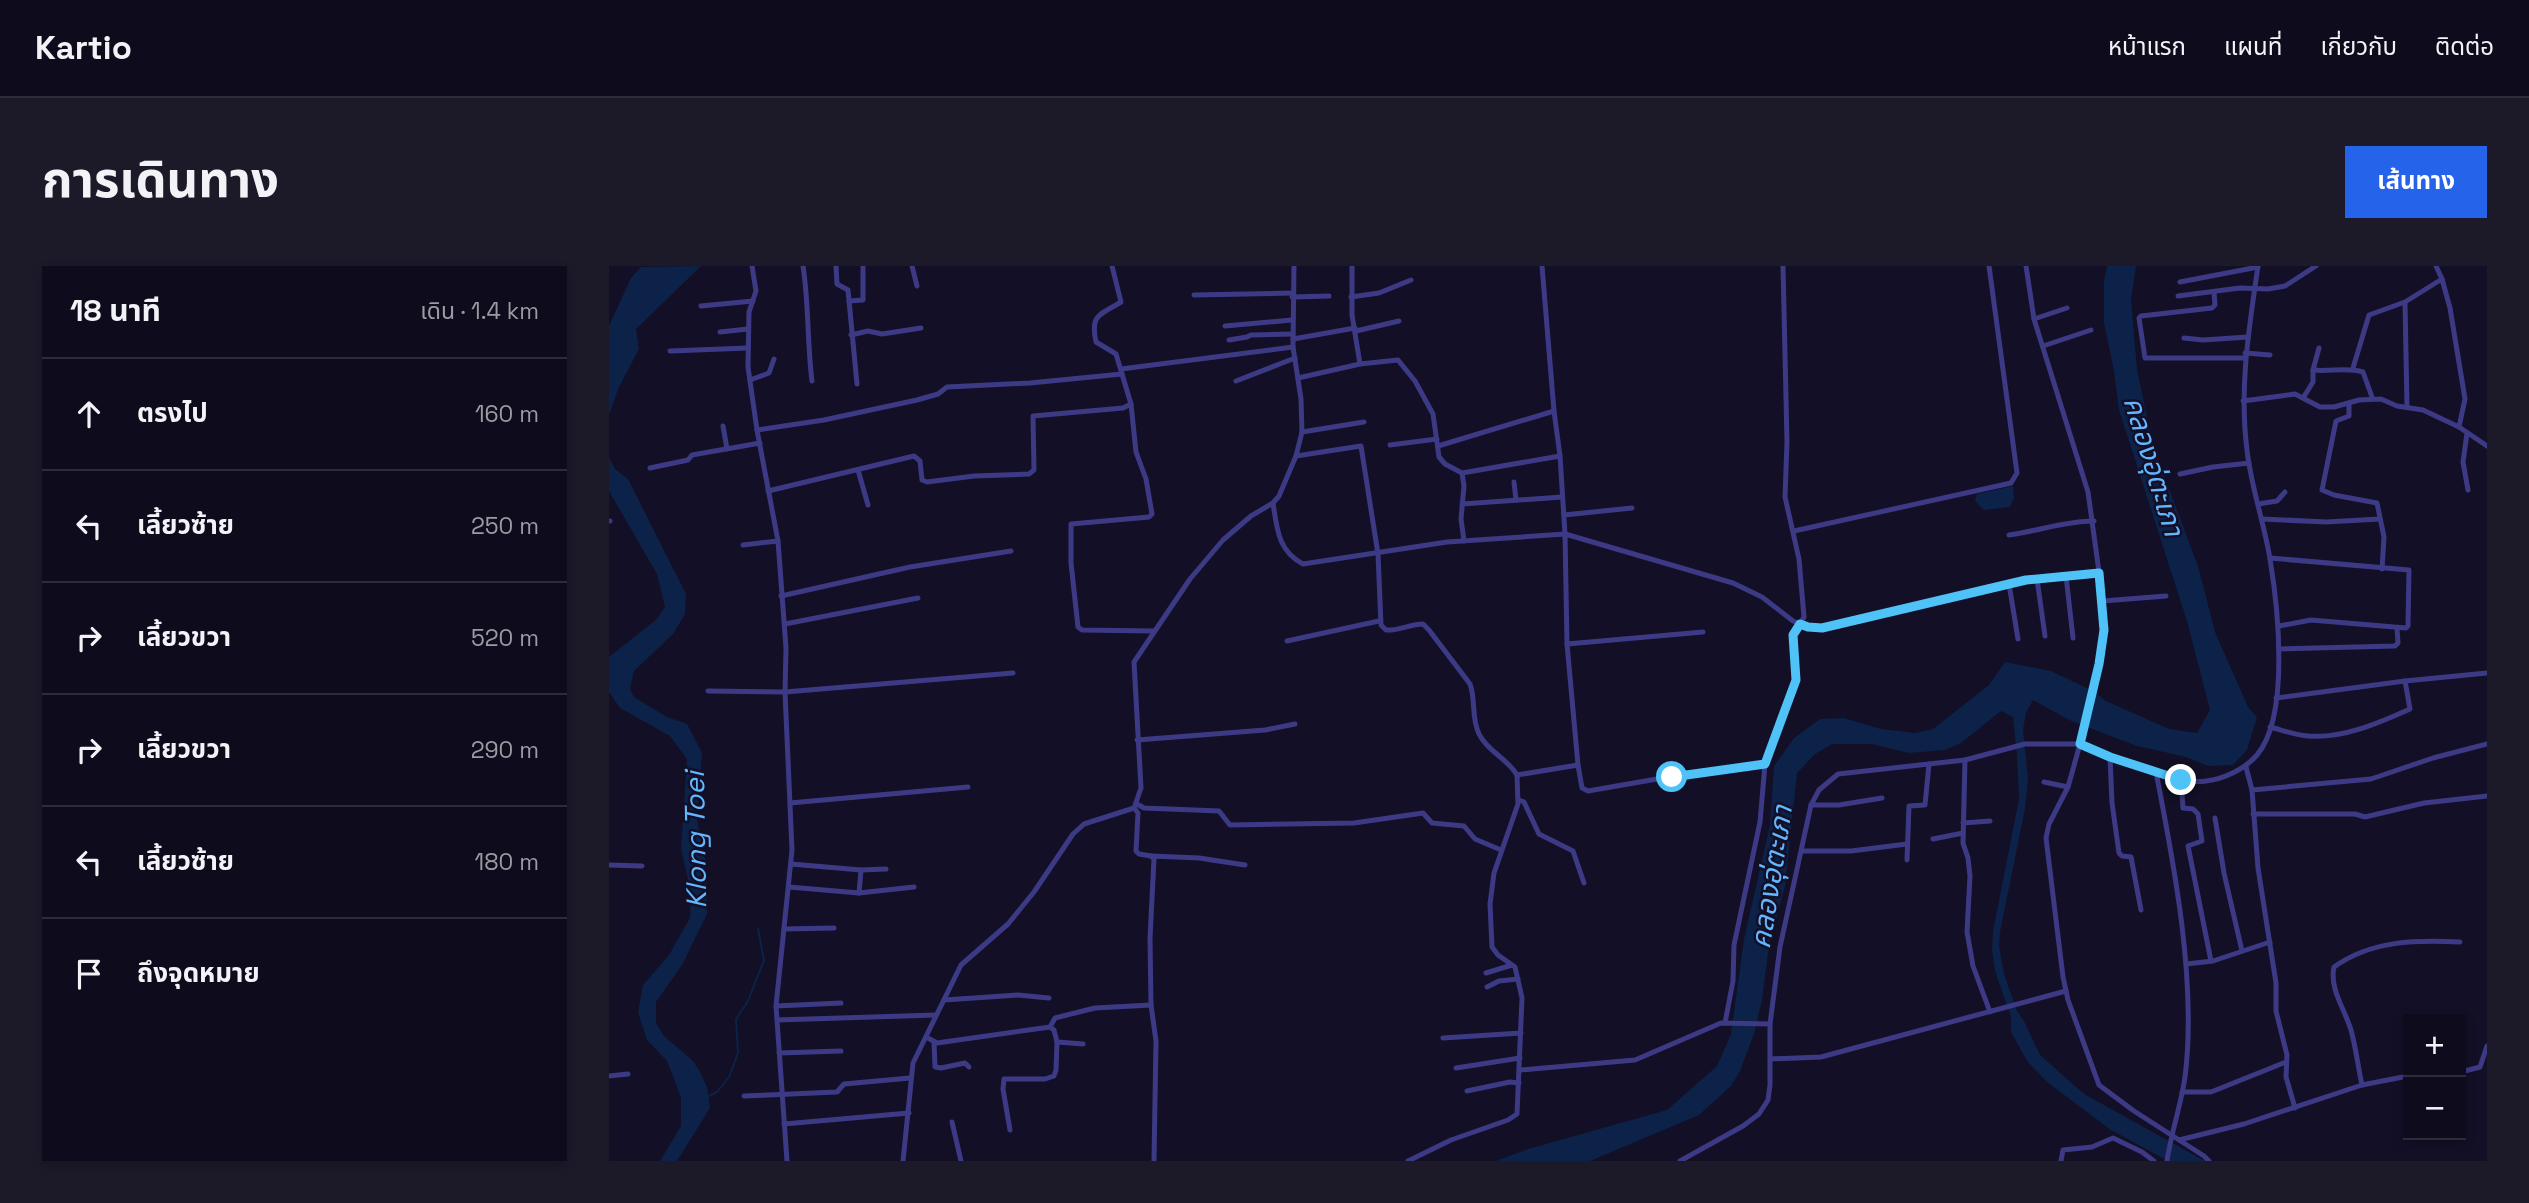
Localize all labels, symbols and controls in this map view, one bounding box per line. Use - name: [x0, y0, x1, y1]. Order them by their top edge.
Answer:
- text: Kartio: [35, 27, 132, 69]
- text: หน้าแรก: [2108, 31, 2186, 62]
- text: แผนที่: [2224, 31, 2282, 62]
- text: เกี่ยวกับ: [2320, 31, 2397, 62]
- text: ติดต่อ: [2435, 31, 2494, 62]
- button: เส้นทาง: [2345, 146, 2487, 218]
- text: การเดินทาง: [42, 149, 279, 211]
- text: 18 นาที: [70, 291, 161, 330]
- text: เดิน · 1.4 km: [420, 296, 539, 326]
- water label: คลองอุ่ตะเภา: [2116, 392, 2193, 542]
- icon: ahead: [70, 395, 108, 433]
- text: ตรงไป: [137, 396, 208, 430]
- text: 160 m: [475, 399, 539, 429]
- icon: left: [70, 507, 108, 545]
- text: เลี้ยวซ้าย: [137, 508, 234, 542]
- text: 250 m: [471, 511, 539, 541]
- icon: right: [70, 619, 108, 657]
- text: เลี้ยวขวา: [137, 620, 231, 654]
- text: 520 m: [471, 623, 539, 653]
- icon: right: [70, 731, 108, 769]
- text: เลี้ยวขวา: [137, 732, 231, 766]
- text: 290 m: [471, 735, 539, 765]
- route start: [1656, 761, 1687, 792]
- route end: [2165, 764, 2196, 795]
- water label: Klong Toei: [676, 768, 714, 909]
- water label: คลองอุ่ตะเภา: [1742, 801, 1800, 951]
- icon: left: [70, 843, 108, 881]
- text: เลี้ยวซ้าย: [137, 844, 234, 878]
- text: 180 m: [475, 847, 539, 877]
- icon: arrive: [70, 955, 108, 993]
- text: ถึงจุดหมาย: [137, 956, 260, 990]
- map controls: [2403, 1014, 2466, 1140]
- button: +: [2403, 1014, 2466, 1077]
- button: −: [2403, 1077, 2466, 1140]

